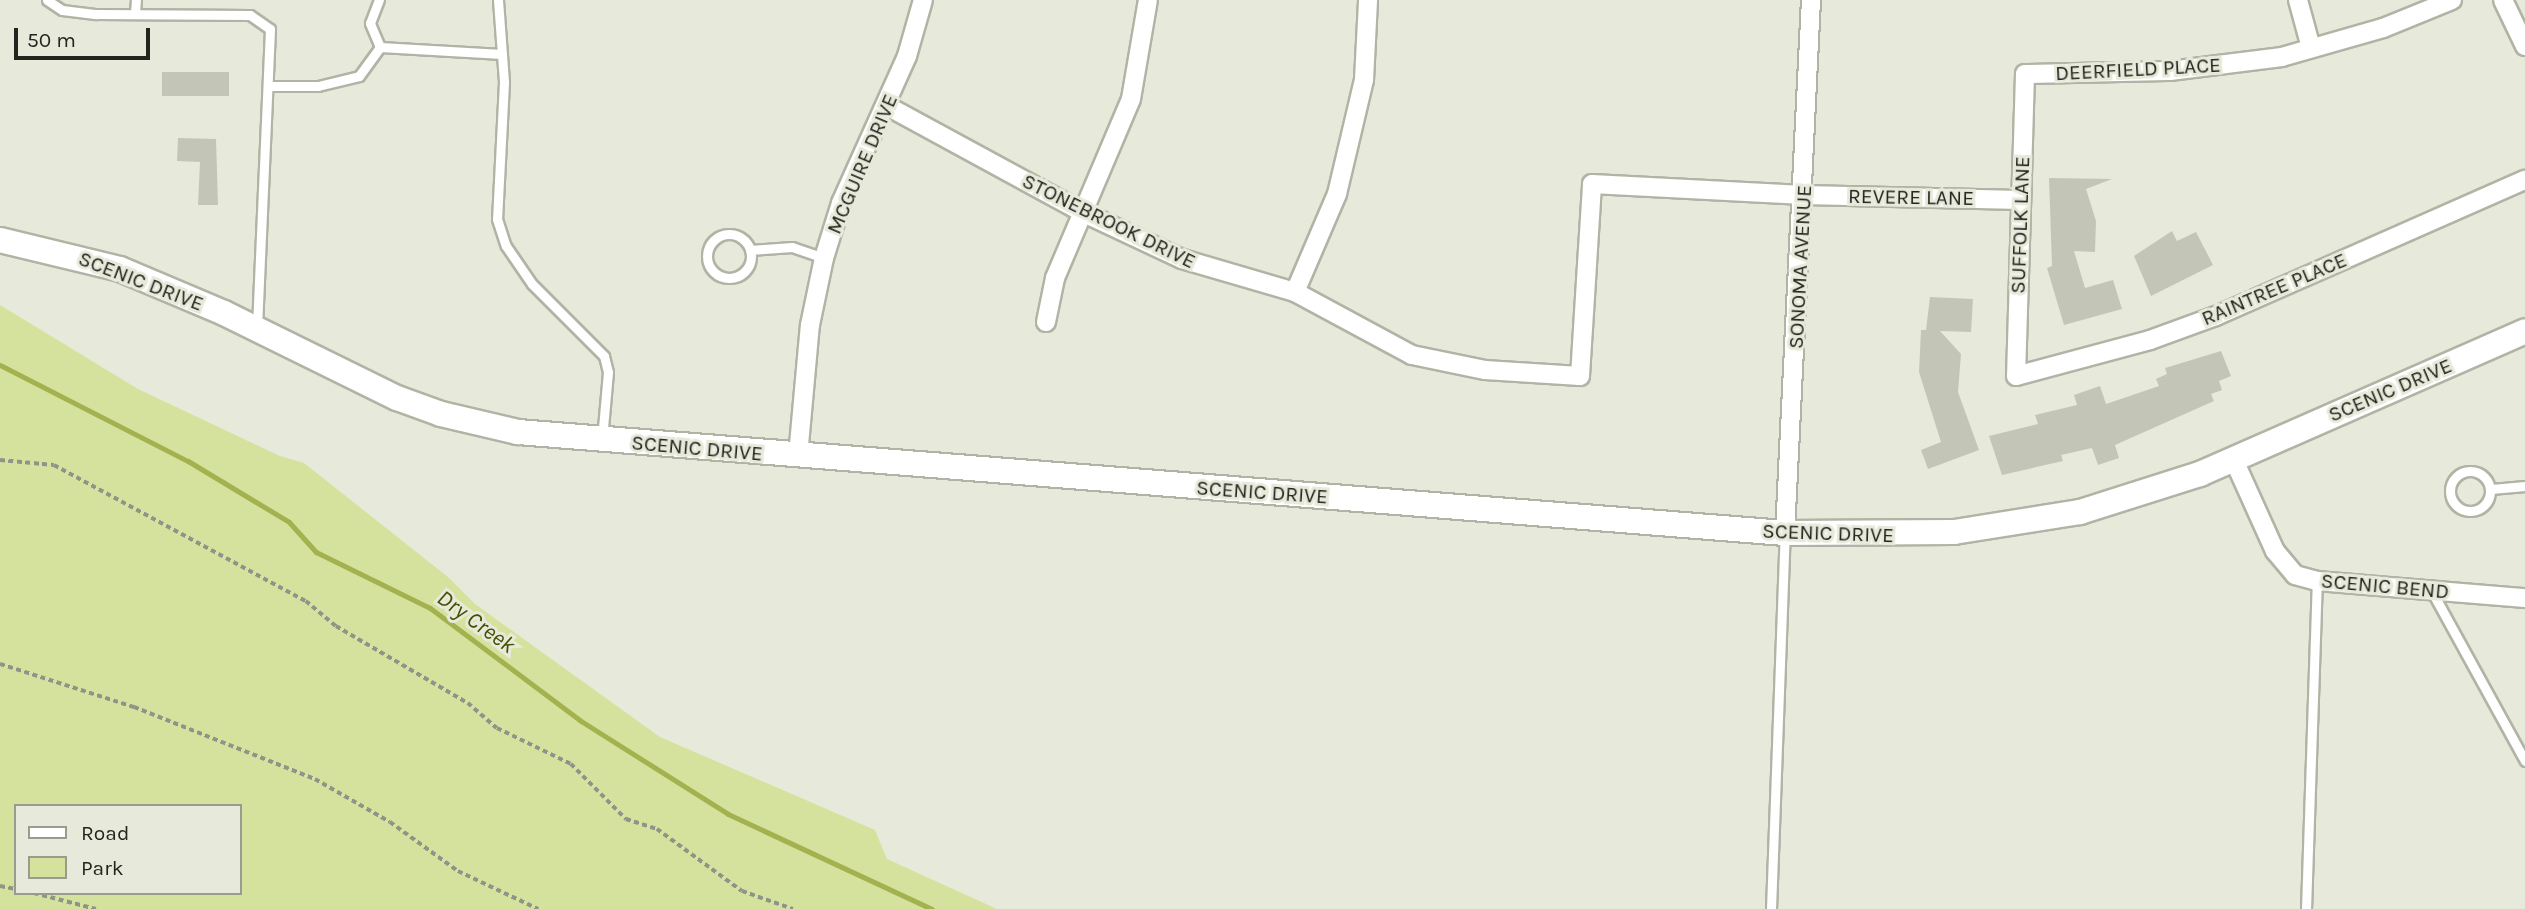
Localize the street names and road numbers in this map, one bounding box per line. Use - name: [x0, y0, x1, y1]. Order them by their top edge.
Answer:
- street label: DEERFIELD PLACE: [2055, 52, 2221, 86]
- street label: MCGUIRE DRIVE: [821, 90, 903, 238]
- street label: SUFFOLK LANE: [2005, 156, 2035, 294]
- street label: STONEBROOK DRIVE: [1018, 168, 1200, 274]
- street label: REVERE LANE: [1848, 183, 1974, 211]
- street label: SONOMA AVENUE: [1783, 184, 1817, 350]
- street label: SCENIC DRIVE: [75, 246, 207, 316]
- street label: RAINTREE PLACE: [2198, 247, 2350, 331]
- street label: SCENIC DRIVE: [2324, 353, 2456, 427]
- street label: SCENIC DRIVE: [630, 430, 764, 466]
- street label: SCENIC DRIVE: [1195, 475, 1329, 509]
- street label: SCENIC DRIVE: [1762, 518, 1894, 548]
- street label: SCENIC BEND: [2320, 568, 2450, 604]

